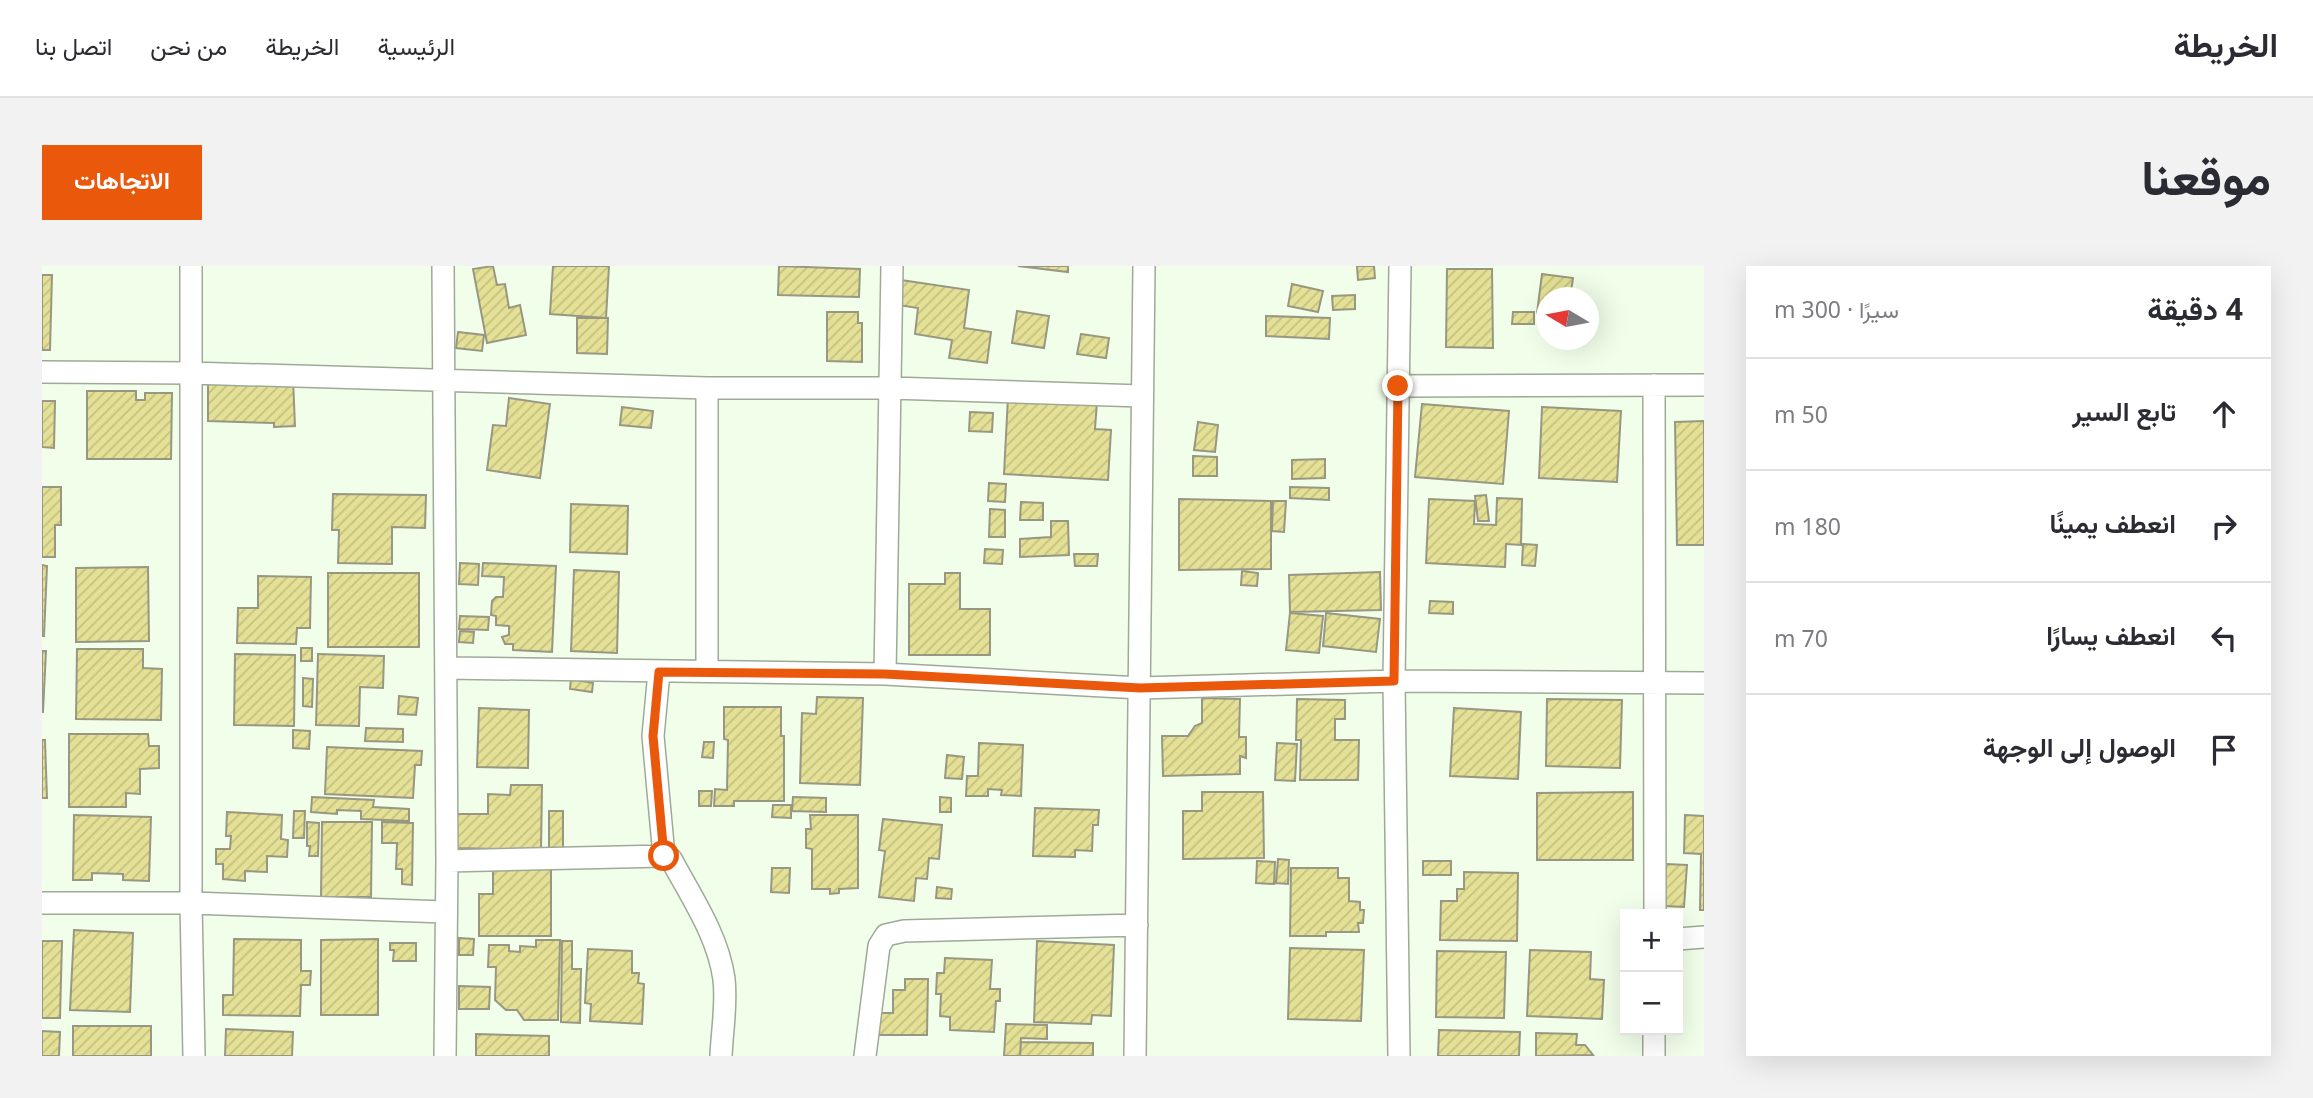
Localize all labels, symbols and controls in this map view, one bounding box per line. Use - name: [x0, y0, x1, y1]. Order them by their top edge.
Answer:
- text: الخريطة: [2174, 22, 2278, 67]
- text: اتصل بنا: [35, 29, 112, 62]
- text: من نحن: [150, 29, 227, 62]
- text: الخريطة: [265, 29, 339, 62]
- text: الرئيسية: [377, 29, 455, 62]
- text: موقعنا: [2141, 143, 2271, 209]
- button: الاتجاهات: [42, 145, 202, 220]
- north arrow: [1536, 287, 1599, 350]
- text: 4 دقيقة: [2147, 288, 2243, 329]
- text: سيرًا · 300 m: [1774, 293, 1899, 325]
- route end: [1382, 370, 1413, 401]
- text: تابع السير: [2072, 393, 2176, 429]
- icon: ahead: [2205, 395, 2243, 433]
- text: 50 m: [1774, 398, 1828, 430]
- text: انعطف يمينًا: [2049, 505, 2176, 541]
- icon: right: [2205, 507, 2243, 545]
- text: 180 m: [1774, 510, 1841, 542]
- text: انعطف يسارًا: [2046, 617, 2176, 653]
- icon: left: [2205, 619, 2243, 657]
- text: 70 m: [1774, 622, 1828, 654]
- text: الوصول إلى الوجهة: [1983, 729, 2176, 765]
- icon: arrive: [2205, 731, 2243, 769]
- route start: [648, 840, 679, 871]
- map controls: [1620, 909, 1683, 1035]
- button: +: [1620, 909, 1683, 972]
- button: −: [1620, 972, 1683, 1035]

